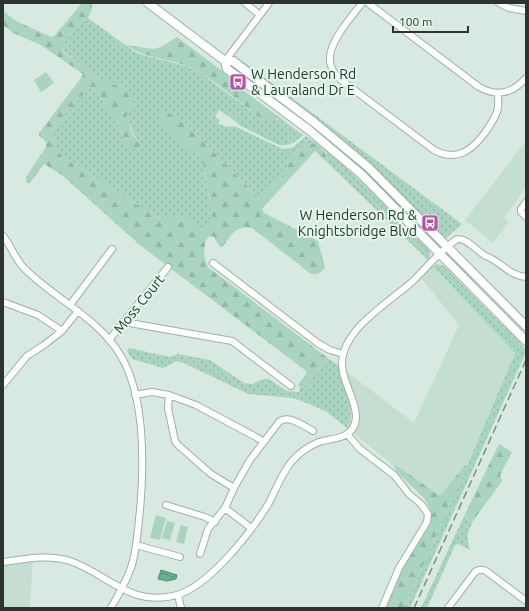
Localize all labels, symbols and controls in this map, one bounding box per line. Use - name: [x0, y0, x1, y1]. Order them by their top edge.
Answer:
- scale bar: [393, 8, 468, 34]
- text: 100 m: [399, 15, 432, 28]
- place label: W Henderson Rd & Lauraland Dr E: [251, 66, 356, 98]
- bus stop icon: W Henderson Rd & Lauraland Dr E: [228, 72, 248, 92]
- place label: W Henderson Rd & Knightsbridge Blvd: [298, 207, 418, 239]
- bus stop icon: W Henderson Rd & Knightsbridge Blvd: [420, 213, 440, 233]
- street label: Moss Court: [110, 271, 168, 337]

